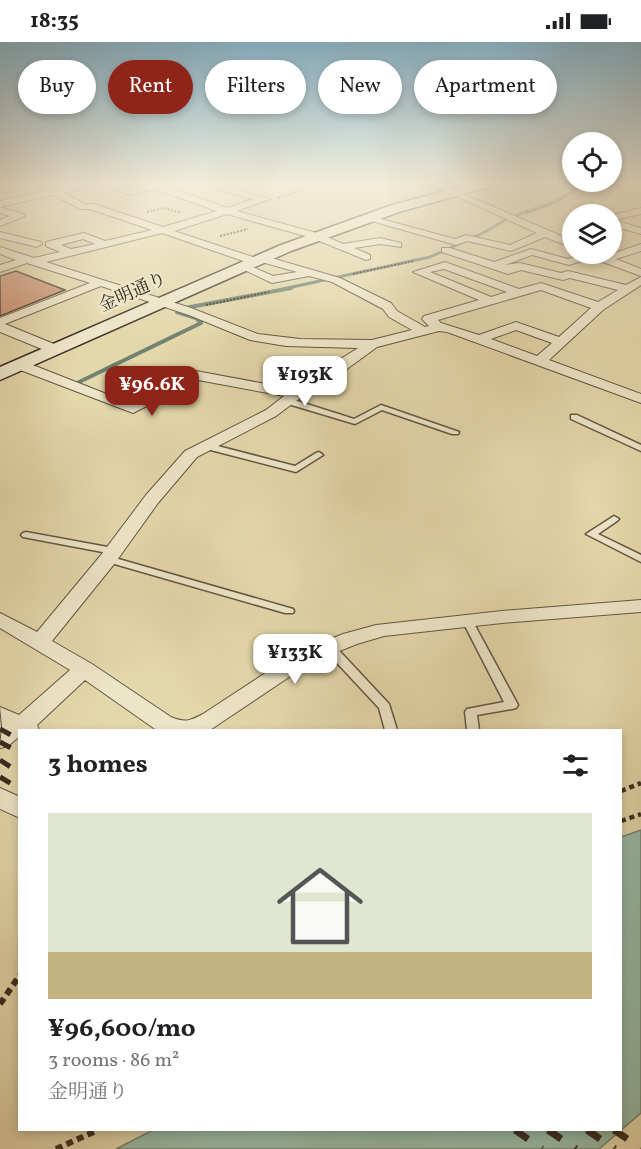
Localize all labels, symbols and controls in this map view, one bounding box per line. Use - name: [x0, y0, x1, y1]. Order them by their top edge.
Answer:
- text: 18:35: [30, 6, 79, 37]
- chip: Buy: [18, 60, 96, 114]
- chip: Rent: [108, 60, 193, 114]
- chip: Filters: [205, 60, 306, 114]
- chip: New: [318, 60, 402, 114]
- chip: Apartment: [414, 60, 557, 114]
- map controls: [562, 132, 622, 264]
- button: locate: [562, 132, 622, 192]
- button: layers: [562, 204, 622, 264]
- street label: 金明通り: [95, 267, 171, 319]
- pin: ¥193K: [263, 356, 347, 407]
- text: ¥193K: [277, 361, 333, 389]
- pin: ¥96.6K: [103, 366, 201, 417]
- text: ¥96.6K: [119, 371, 185, 399]
- pin: ¥133K: [253, 634, 337, 685]
- text: ¥133K: [267, 639, 323, 667]
- text: 3 homes: [48, 747, 148, 783]
- icon: filters: [559, 749, 592, 782]
- icon: home: [266, 852, 374, 960]
- text: ¥96,600/mo: [48, 1011, 196, 1047]
- text: 3 rooms · 86 m²: [48, 1047, 179, 1075]
- text: 金明通り: [48, 1079, 128, 1107]

